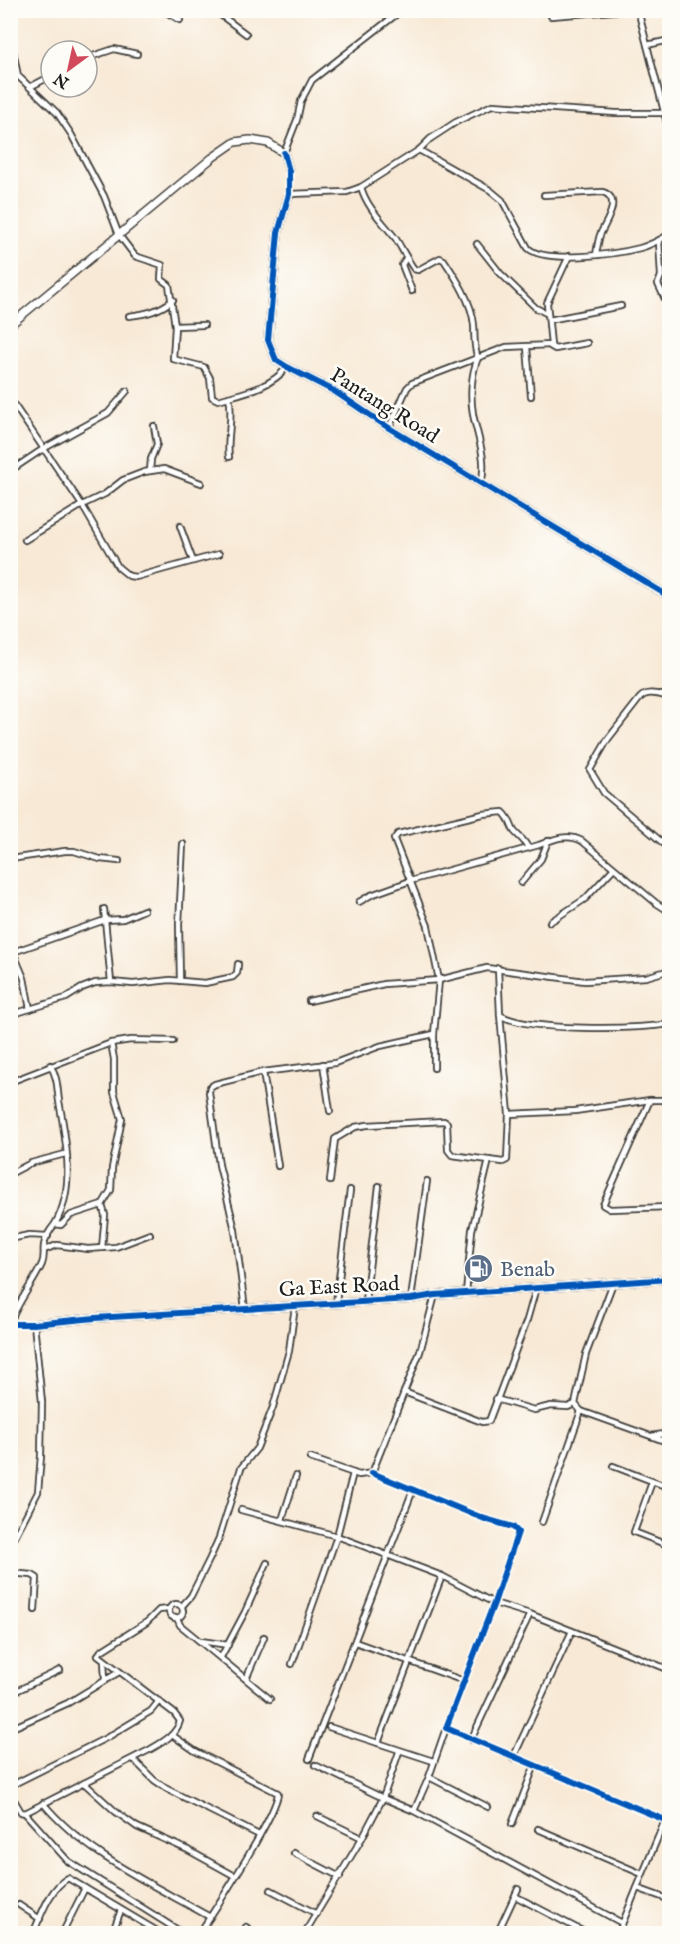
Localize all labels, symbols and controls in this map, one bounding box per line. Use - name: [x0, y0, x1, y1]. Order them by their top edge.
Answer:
- north arrow: [39, 39, 99, 99]
- text: N: [51, 68, 74, 93]
- street label: Pantang Road: [325, 362, 444, 451]
- fuel station icon: Benab: [463, 1253, 495, 1285]
- place label: Benab: [500, 1257, 555, 1284]
- street label: Ga East Road: [278, 1271, 401, 1304]

